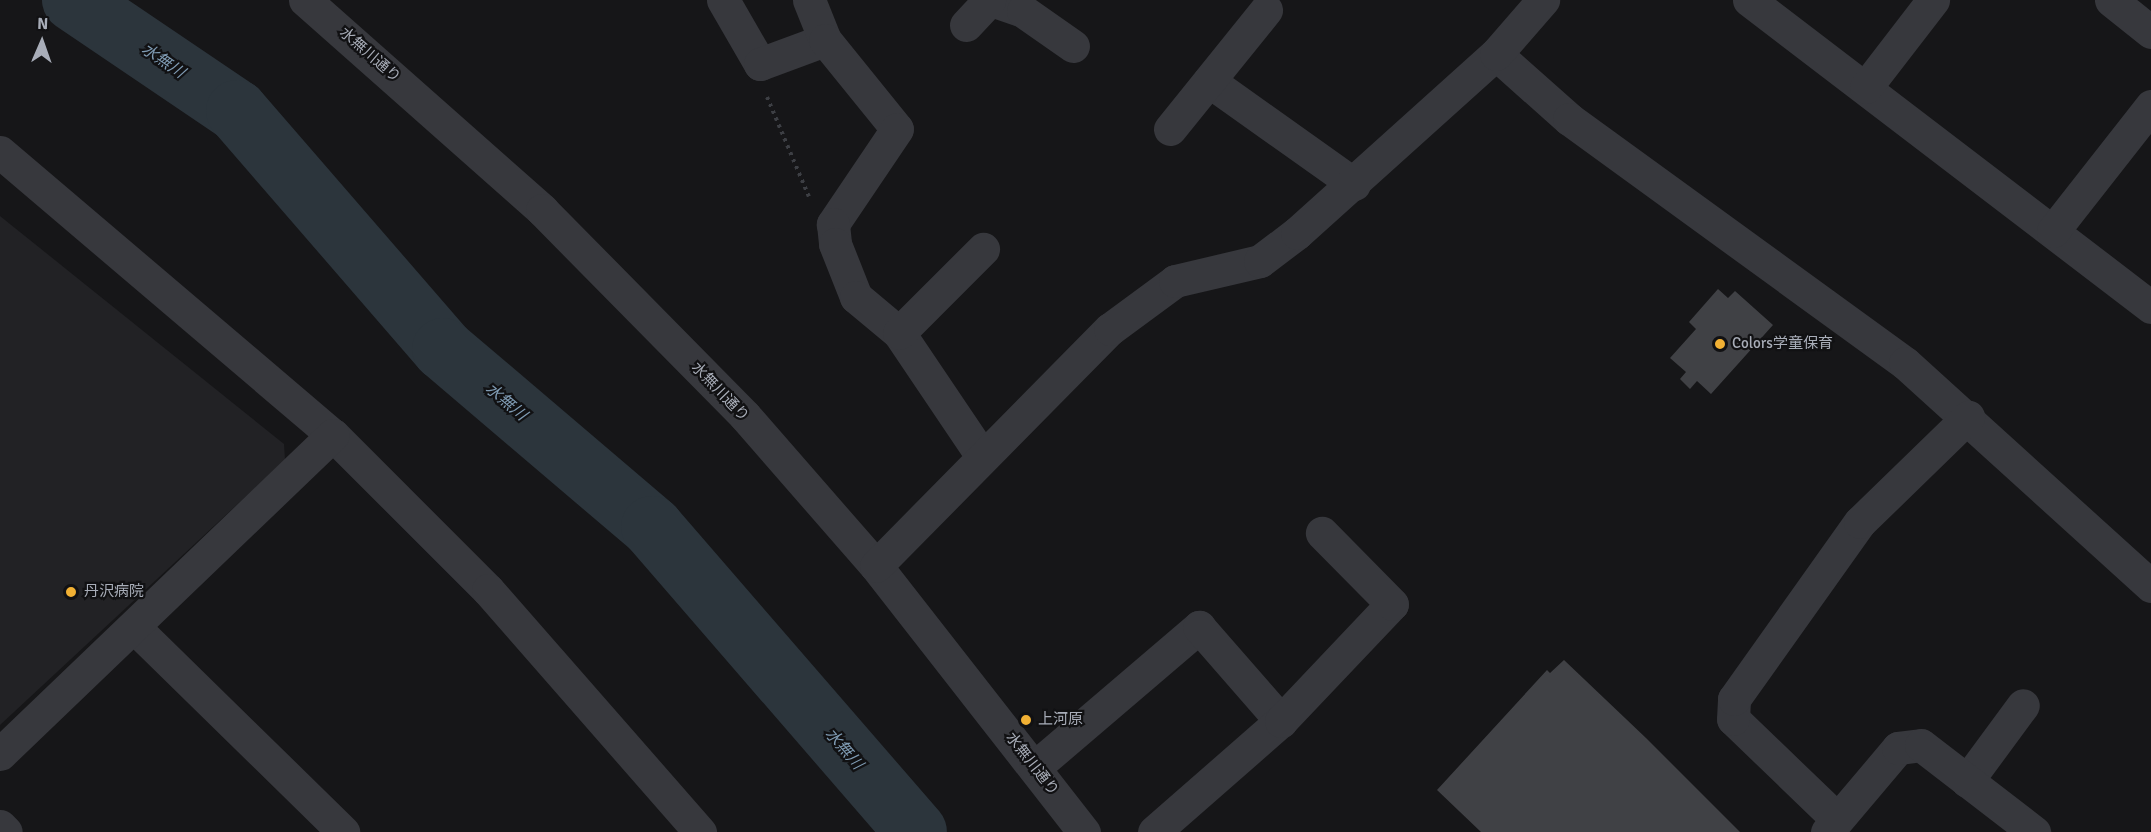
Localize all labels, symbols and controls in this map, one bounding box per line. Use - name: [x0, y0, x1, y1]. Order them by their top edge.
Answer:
- north arrow: [12, 12, 72, 72]
- text: N: [37, 14, 49, 34]
- street label: 水無川通り: [336, 24, 404, 86]
- water label: 水無川: [138, 40, 188, 82]
- place label: Colors学童保育: [1732, 335, 1833, 353]
- marker: Colors学童保育: [1713, 337, 1727, 351]
- street label: 水無川通り: [687, 359, 753, 425]
- water label: 水無川: [481, 379, 531, 425]
- marker: 丹沢病院: [62, 583, 80, 601]
- place label: 丹沢病院: [84, 583, 144, 601]
- place label: 上河原: [1038, 711, 1083, 729]
- marker: 上河原: [1019, 713, 1033, 727]
- water label: 水無川: [821, 725, 867, 773]
- street label: 水無川通り: [1002, 729, 1062, 799]

